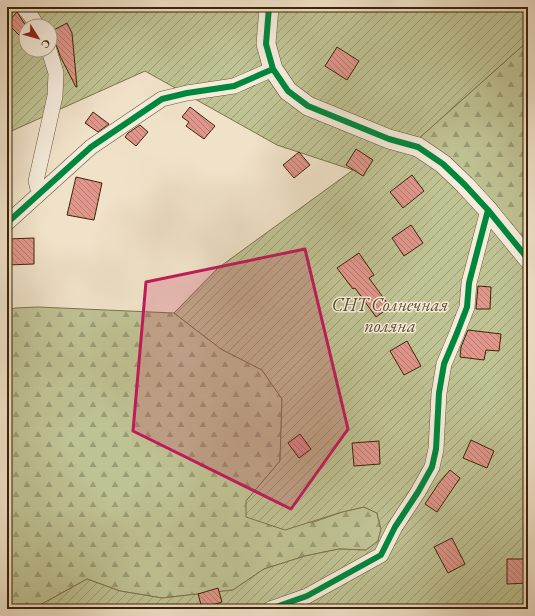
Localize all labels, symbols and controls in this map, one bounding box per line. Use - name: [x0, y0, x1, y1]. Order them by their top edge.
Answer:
- north arrow: [18, 18, 58, 58]
- text: С: [38, 37, 54, 52]
- park label: СНТ Солнечная поляна: [332, 293, 448, 337]

